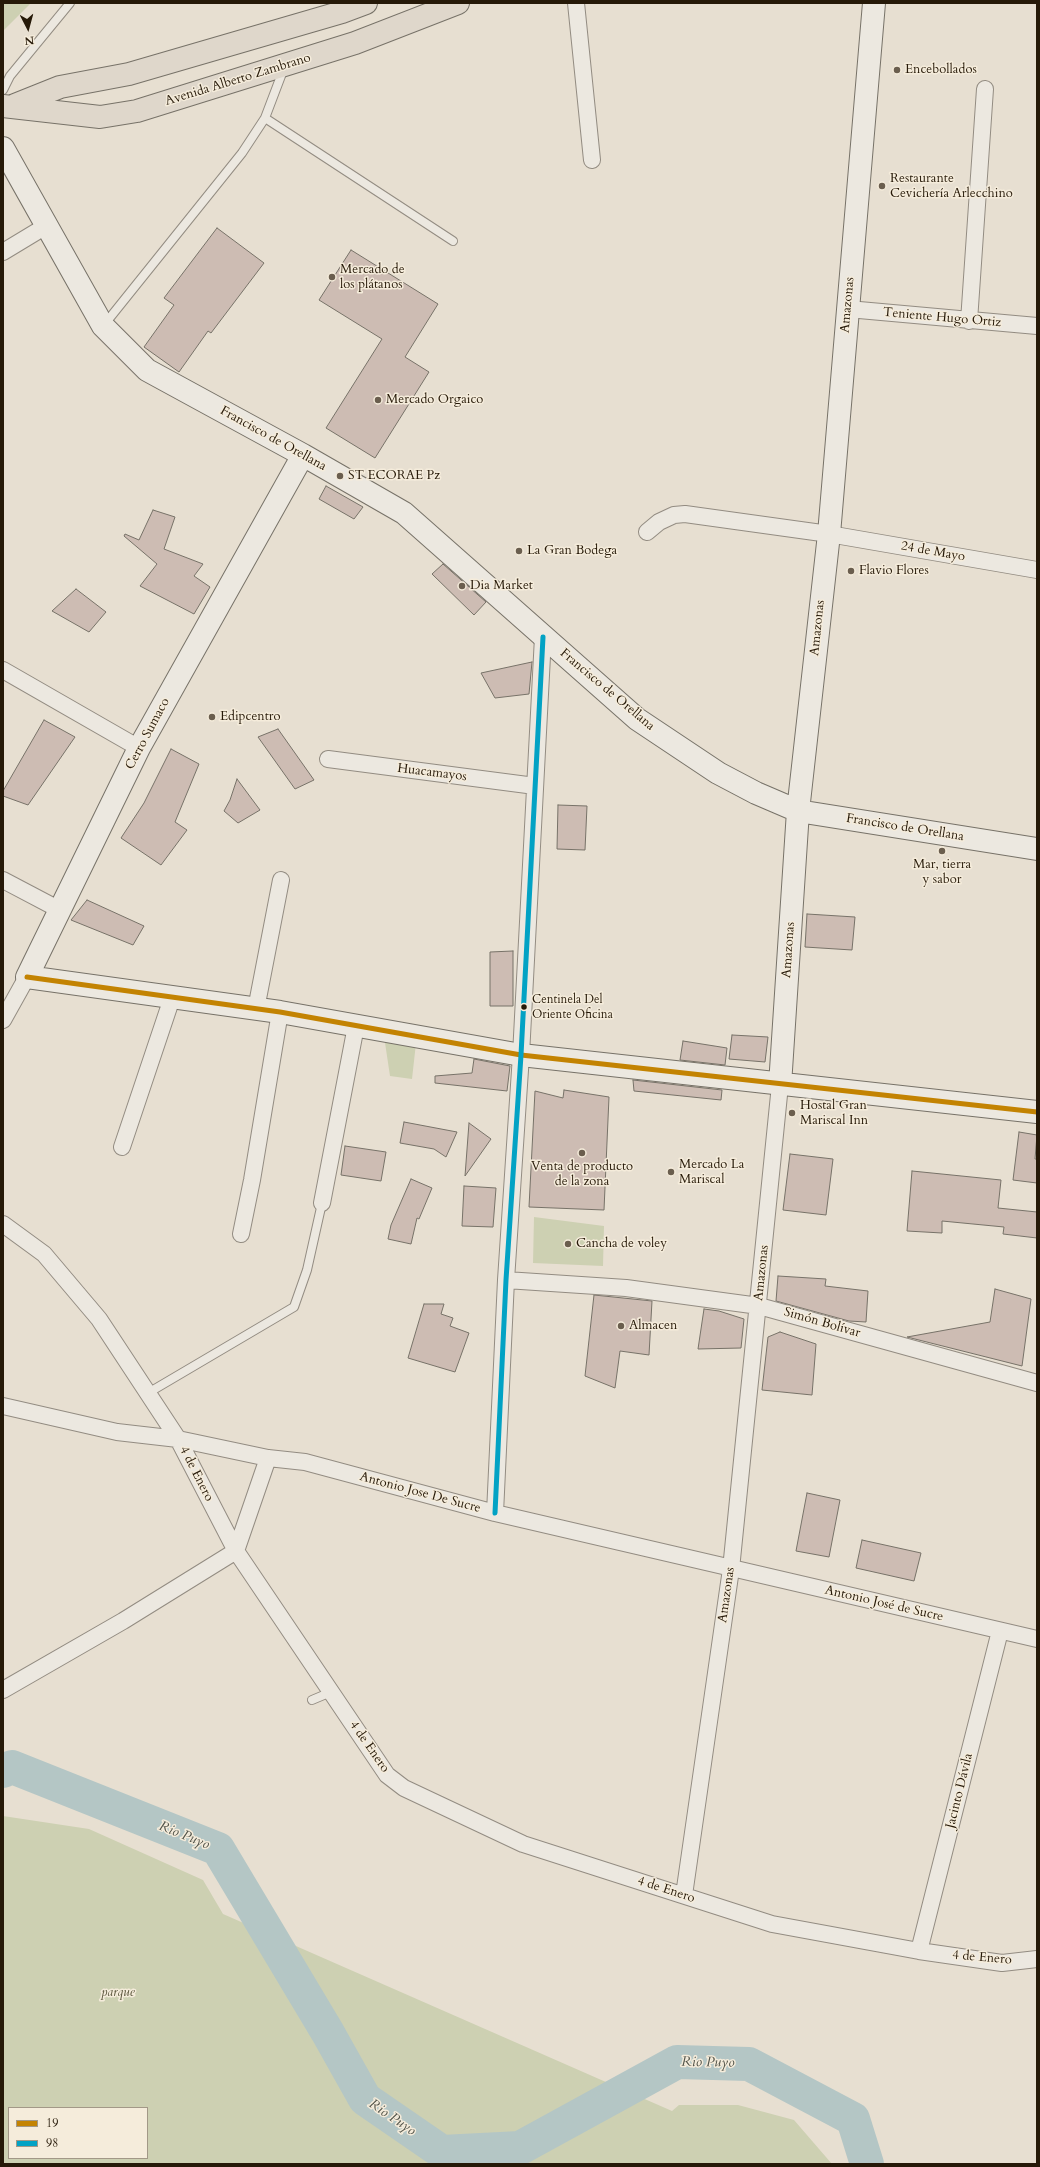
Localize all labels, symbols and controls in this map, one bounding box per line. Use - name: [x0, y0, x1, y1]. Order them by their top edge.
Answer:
- north arrow: [8, 8, 48, 48]
- text: N: [24, 32, 35, 48]
- street label: Avenida Alberto Zambrano: [163, 50, 313, 110]
- place label: Encebollados: [905, 62, 977, 78]
- marker: Encebollados: [892, 65, 902, 75]
- place label: Restaurante Cevichería Arlecchino: [890, 171, 1013, 202]
- marker: Restaurante Cevichería Arlecchino: [877, 181, 887, 191]
- place label: Mercado de los plátanos: [340, 262, 405, 293]
- marker: Mercado de los plátanos: [327, 272, 337, 282]
- street label: Amazonas: [838, 276, 858, 334]
- street label: Teniente Hugo Ortiz: [882, 305, 1002, 331]
- place label: Mercado Orgaico: [386, 392, 483, 408]
- marker: Mercado Orgaico: [373, 395, 383, 405]
- street label: Francisco de Orellana: [217, 403, 329, 475]
- place label: ST ECORAE Pz: [348, 468, 440, 484]
- marker: ST ECORAE Pz: [335, 471, 345, 481]
- street label: 24 de Mayo: [900, 539, 966, 565]
- place label: La Gran Bodega: [527, 543, 617, 559]
- marker: La Gran Bodega: [514, 546, 524, 556]
- place label: Flavio Flores: [859, 563, 929, 579]
- marker: Flavio Flores: [846, 566, 856, 576]
- place label: Dia Market: [470, 578, 533, 594]
- marker: Dia Market: [457, 581, 467, 591]
- street label: Amazonas: [807, 599, 829, 657]
- street label: Francisco de Orellana: [556, 646, 658, 734]
- street label: Cerro Sumaco: [123, 695, 173, 773]
- place label: Edipcentro: [220, 709, 281, 725]
- marker: Edipcentro: [207, 712, 217, 722]
- street label: Huacamayos: [396, 761, 468, 785]
- street label: Francisco de Orellana: [845, 811, 965, 845]
- marker: Mar, tierra y sabor: [937, 846, 947, 856]
- place label: Mar, tierra y sabor: [913, 857, 971, 888]
- street label: Amazonas: [779, 921, 799, 979]
- place label: Centinela Del Oriente Oficina: [532, 993, 613, 1021]
- marker: Centinela Del Oriente Oficina: [519, 1002, 529, 1012]
- place label: Hostal Gran Mariscal Inn: [800, 1098, 868, 1129]
- marker: Hostal Gran Mariscal Inn: [787, 1108, 797, 1118]
- marker: Venta de producto de la zona: [577, 1148, 587, 1158]
- place label: Mercado La Mariscal: [679, 1157, 744, 1188]
- place label: Venta de producto de la zona: [531, 1159, 633, 1190]
- marker: Mercado La Mariscal: [666, 1167, 676, 1177]
- place label: Cancha de voley: [576, 1236, 667, 1252]
- marker: Cancha de voley: [563, 1239, 573, 1249]
- street label: Amazonas: [751, 1244, 773, 1302]
- street label: Simón Bolívar: [782, 1305, 862, 1341]
- place label: Almacen: [629, 1318, 677, 1334]
- marker: Almacen: [616, 1321, 626, 1331]
- street label: 4 de Enero: [176, 1444, 216, 1504]
- street label: Antonio Jose De Sucre: [358, 1469, 482, 1517]
- street label: Amazonas: [715, 1566, 739, 1624]
- street label: Antonio José de Sucre: [823, 1583, 945, 1625]
- street label: 4 de Enero: [346, 1718, 392, 1776]
- street label: Jacinto Dávila: [943, 1752, 977, 1830]
- water label: Rio Puyo: [156, 1818, 212, 1854]
- street label: 4 de Enero: [635, 1873, 697, 1907]
- street label: 4 de Enero: [952, 1948, 1012, 1968]
- park label: parque: [101, 1985, 135, 2001]
- water label: Rio Puyo: [681, 2054, 735, 2072]
- water label: Rio Puyo: [365, 2096, 419, 2140]
- legend: [8, 2107, 148, 2159]
- text: 19: [46, 2115, 58, 2131]
- text: 98: [46, 2135, 58, 2151]

